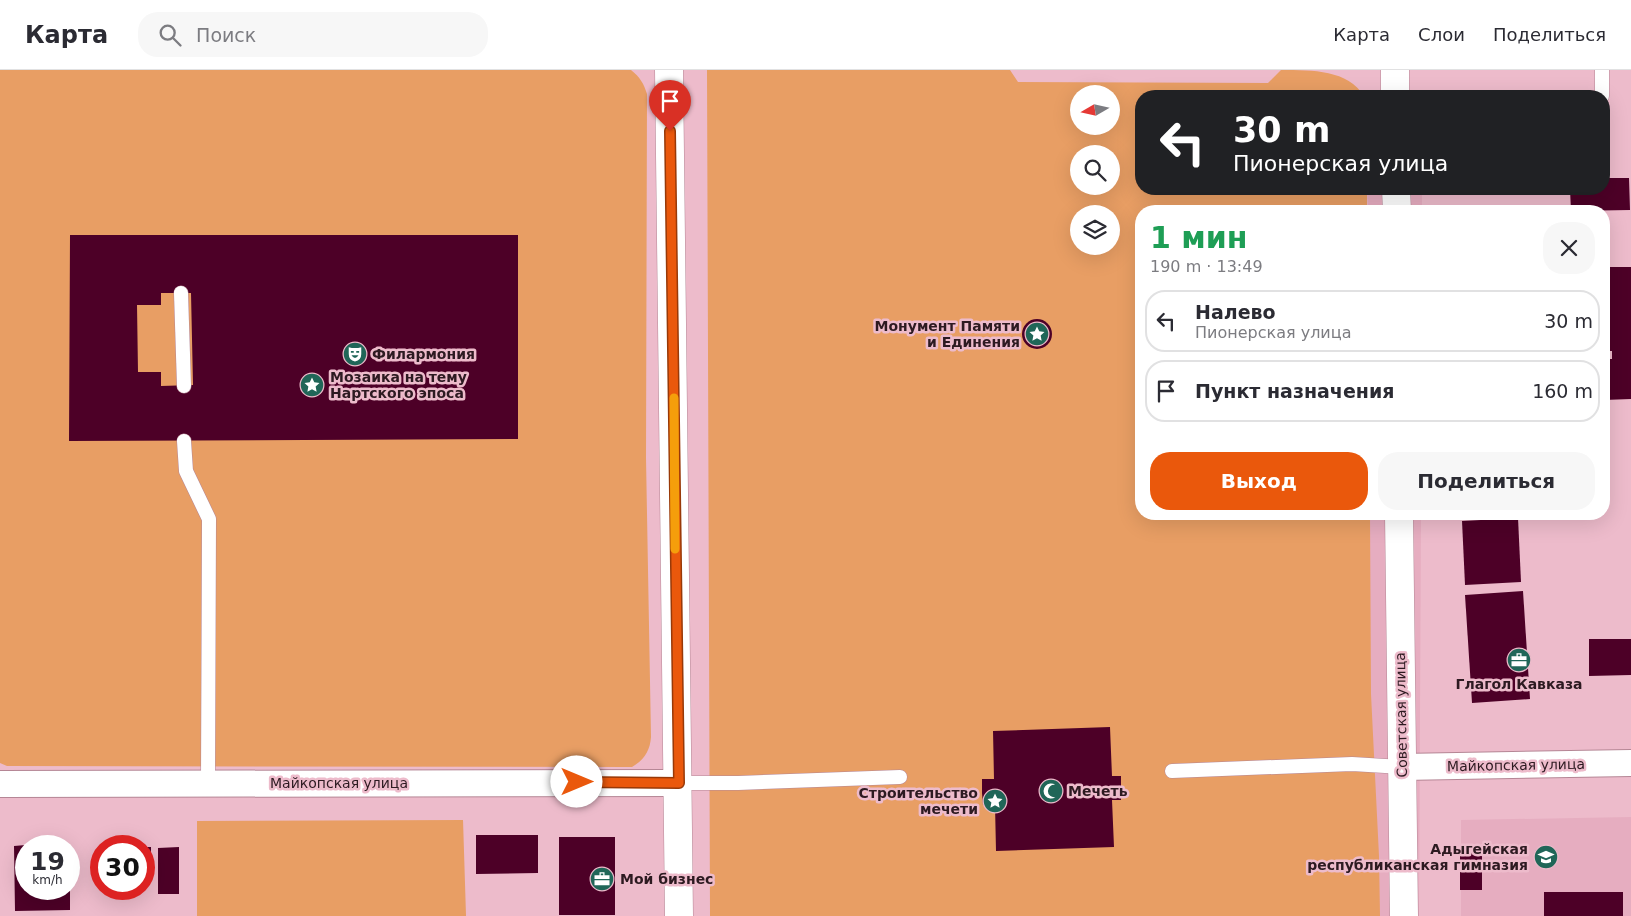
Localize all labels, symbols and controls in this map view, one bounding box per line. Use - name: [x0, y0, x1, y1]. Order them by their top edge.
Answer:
- search box: [138, 12, 488, 57]
- text: Карта: [25, 21, 108, 49]
- icon: search: [156, 21, 184, 49]
- text: Поиск: [196, 24, 256, 46]
- text: Карта: [1333, 24, 1390, 45]
- text: Слои: [1418, 24, 1465, 45]
- text: Поделиться: [1493, 24, 1606, 45]
- pin: [649, 80, 691, 131]
- north arrow: [1070, 85, 1120, 135]
- map controls: [1070, 85, 1120, 255]
- icon: arrive: [656, 87, 684, 115]
- icon: left: [1150, 110, 1215, 175]
- text: 30 m: [1233, 110, 1330, 150]
- button: search: [1070, 145, 1120, 195]
- text: Пионерская улица: [1233, 151, 1448, 176]
- button: layers: [1070, 205, 1120, 255]
- text: 1 мин: [1150, 220, 1248, 255]
- button: close: [1543, 222, 1595, 274]
- text: 190 m · 13:49: [1150, 257, 1263, 276]
- text: Налево: [1195, 301, 1276, 323]
- icon: left: [1152, 307, 1180, 335]
- text: 30 m: [1544, 310, 1593, 332]
- place label: Монумент Памяти и Единения: [875, 318, 1020, 350]
- place icon: Монумент Памяти и Единения: [1024, 321, 1050, 347]
- text: Пионерская улица: [1195, 323, 1351, 342]
- theatre icon: Филармония: [342, 341, 368, 367]
- place label: Филармония: [372, 346, 475, 362]
- place label: Мозаика на тему Нартского эпоса: [330, 369, 467, 401]
- place icon: Мозаика на тему Нартского эпоса: [299, 372, 325, 398]
- icon: arrive: [1152, 377, 1180, 405]
- text: Пункт назначения: [1195, 380, 1394, 402]
- text: 160 m: [1532, 380, 1593, 402]
- button: Выход: [1150, 452, 1368, 510]
- button: Поделиться: [1378, 452, 1595, 510]
- office icon: Глагол Кавказа: [1506, 647, 1532, 673]
- street label: Советская улица: [1392, 652, 1410, 778]
- place label: Глагол Кавказа: [1456, 676, 1582, 692]
- position arrow: [550, 755, 602, 807]
- street label: Майкопская улица: [1447, 756, 1585, 774]
- street label: Майкопская улица: [270, 775, 408, 791]
- mosque icon: Мечеть: [1038, 778, 1064, 804]
- place label: Мечеть: [1068, 783, 1128, 799]
- place label: Строительство мечети: [859, 785, 978, 817]
- place icon: Строительство мечети: [982, 788, 1008, 814]
- speed limit sign: 30: [90, 835, 155, 900]
- place label: Адыгейская республиканская гимназия: [1307, 841, 1528, 873]
- school or university icon: Адыгейская республиканская гимназия: [1533, 844, 1559, 870]
- text: 19: [30, 847, 65, 876]
- office icon: Мой бизнес: [589, 866, 615, 892]
- place label: Мой бизнес: [620, 871, 713, 887]
- text: km/h: [32, 873, 63, 887]

